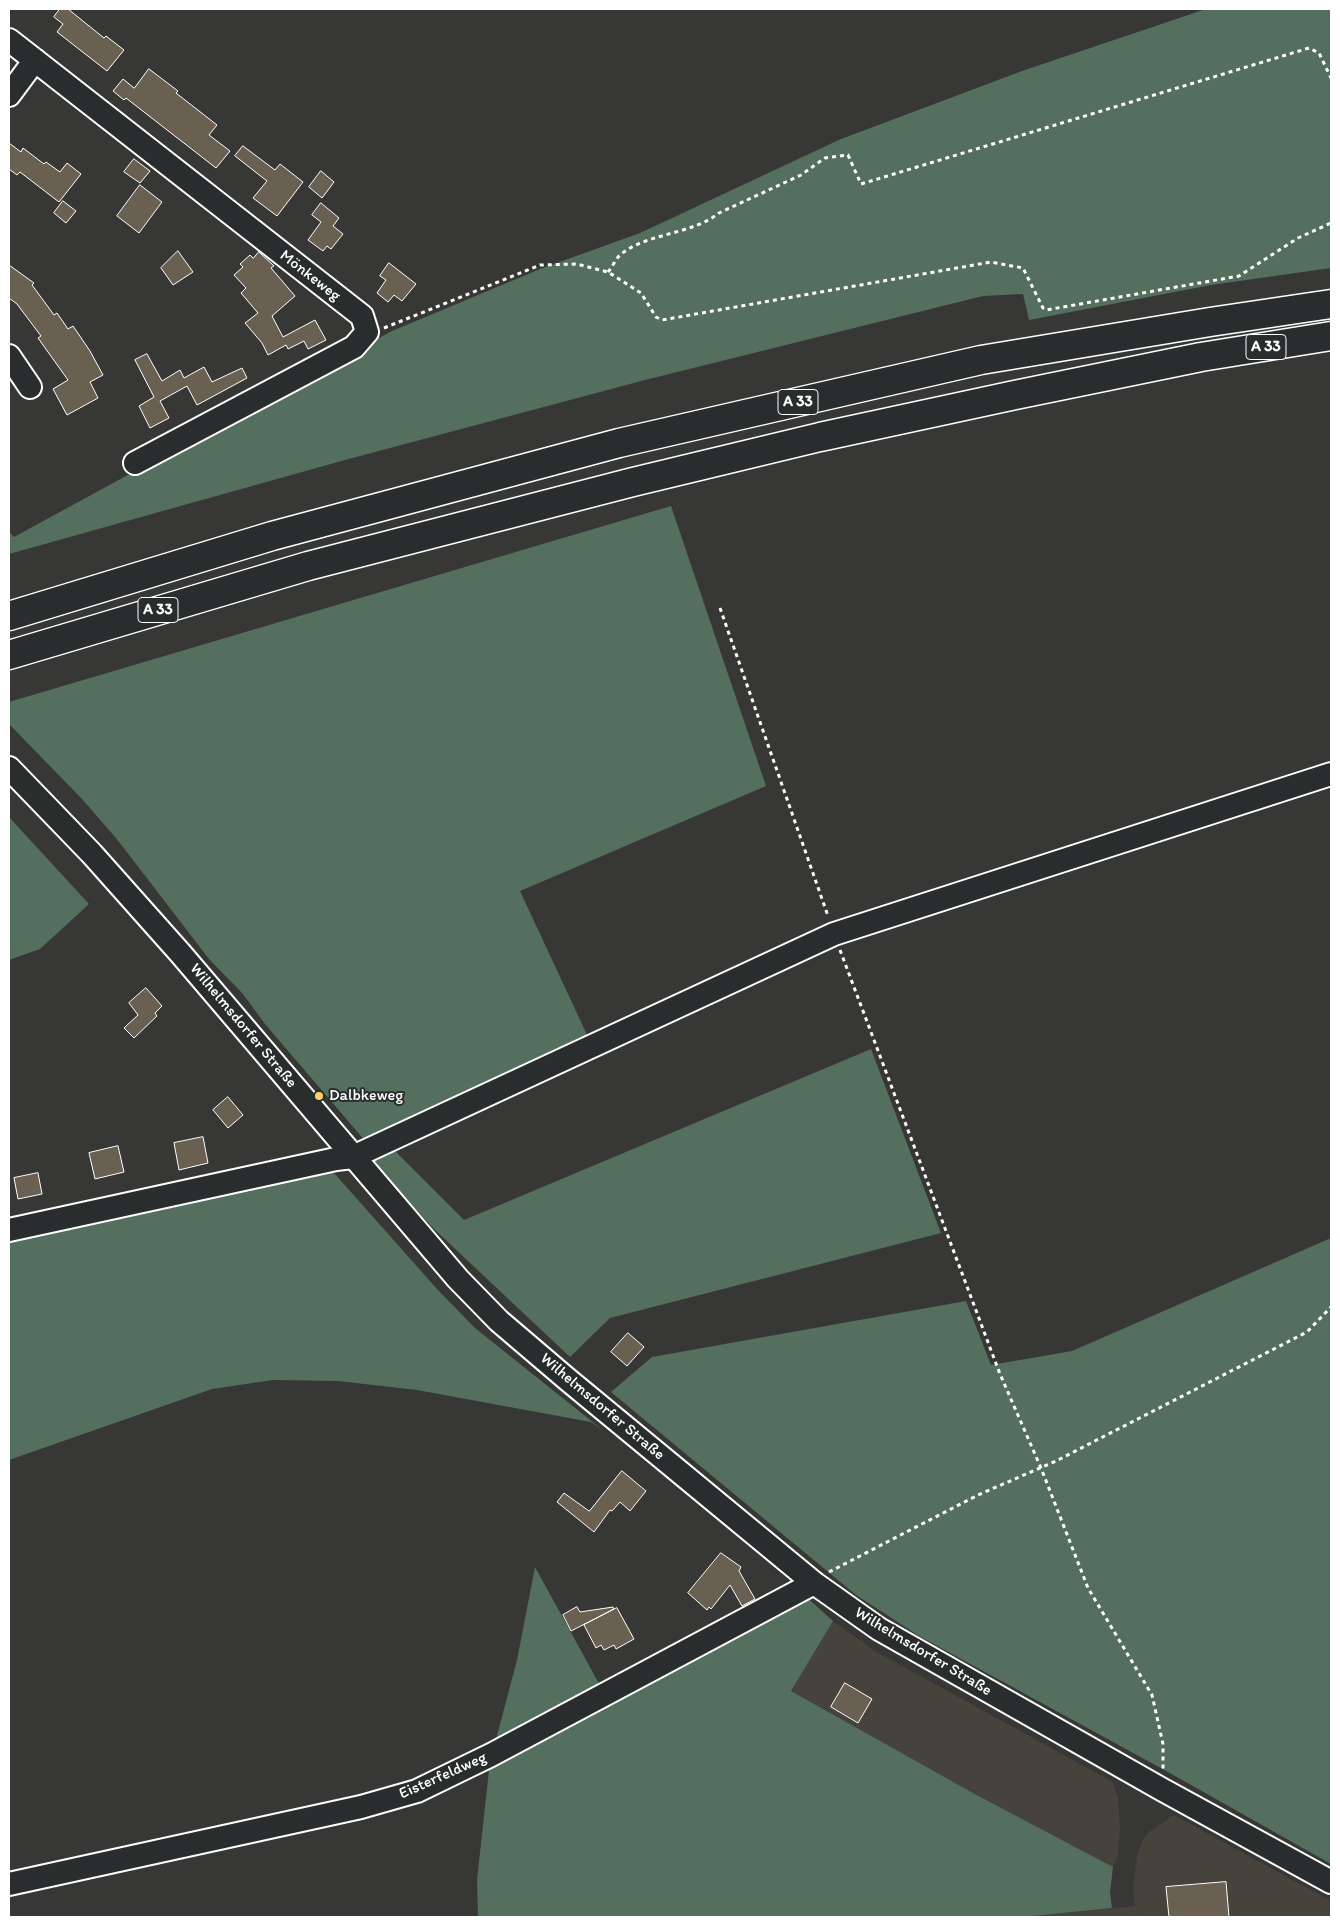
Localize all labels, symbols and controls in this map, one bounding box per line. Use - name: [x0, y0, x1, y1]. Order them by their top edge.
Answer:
- street label: Mönkeweg: [276, 246, 344, 306]
- road number: A 33: [1246, 334, 1286, 360]
- road number: A 33: [778, 390, 818, 414]
- road number: A 33: [138, 598, 178, 622]
- street label: Wilhelmsdorfer Straße: [185, 960, 301, 1092]
- place label: Dalbkeweg: [329, 1086, 403, 1106]
- marker: Dalbkeweg: [313, 1090, 325, 1102]
- street label: Wilhelmsdorfer Straße: [536, 1349, 668, 1465]
- street label: Wilhelmsdorfer Straße: [851, 1603, 995, 1701]
- street label: Eisterfeldweg: [396, 1748, 490, 1804]

